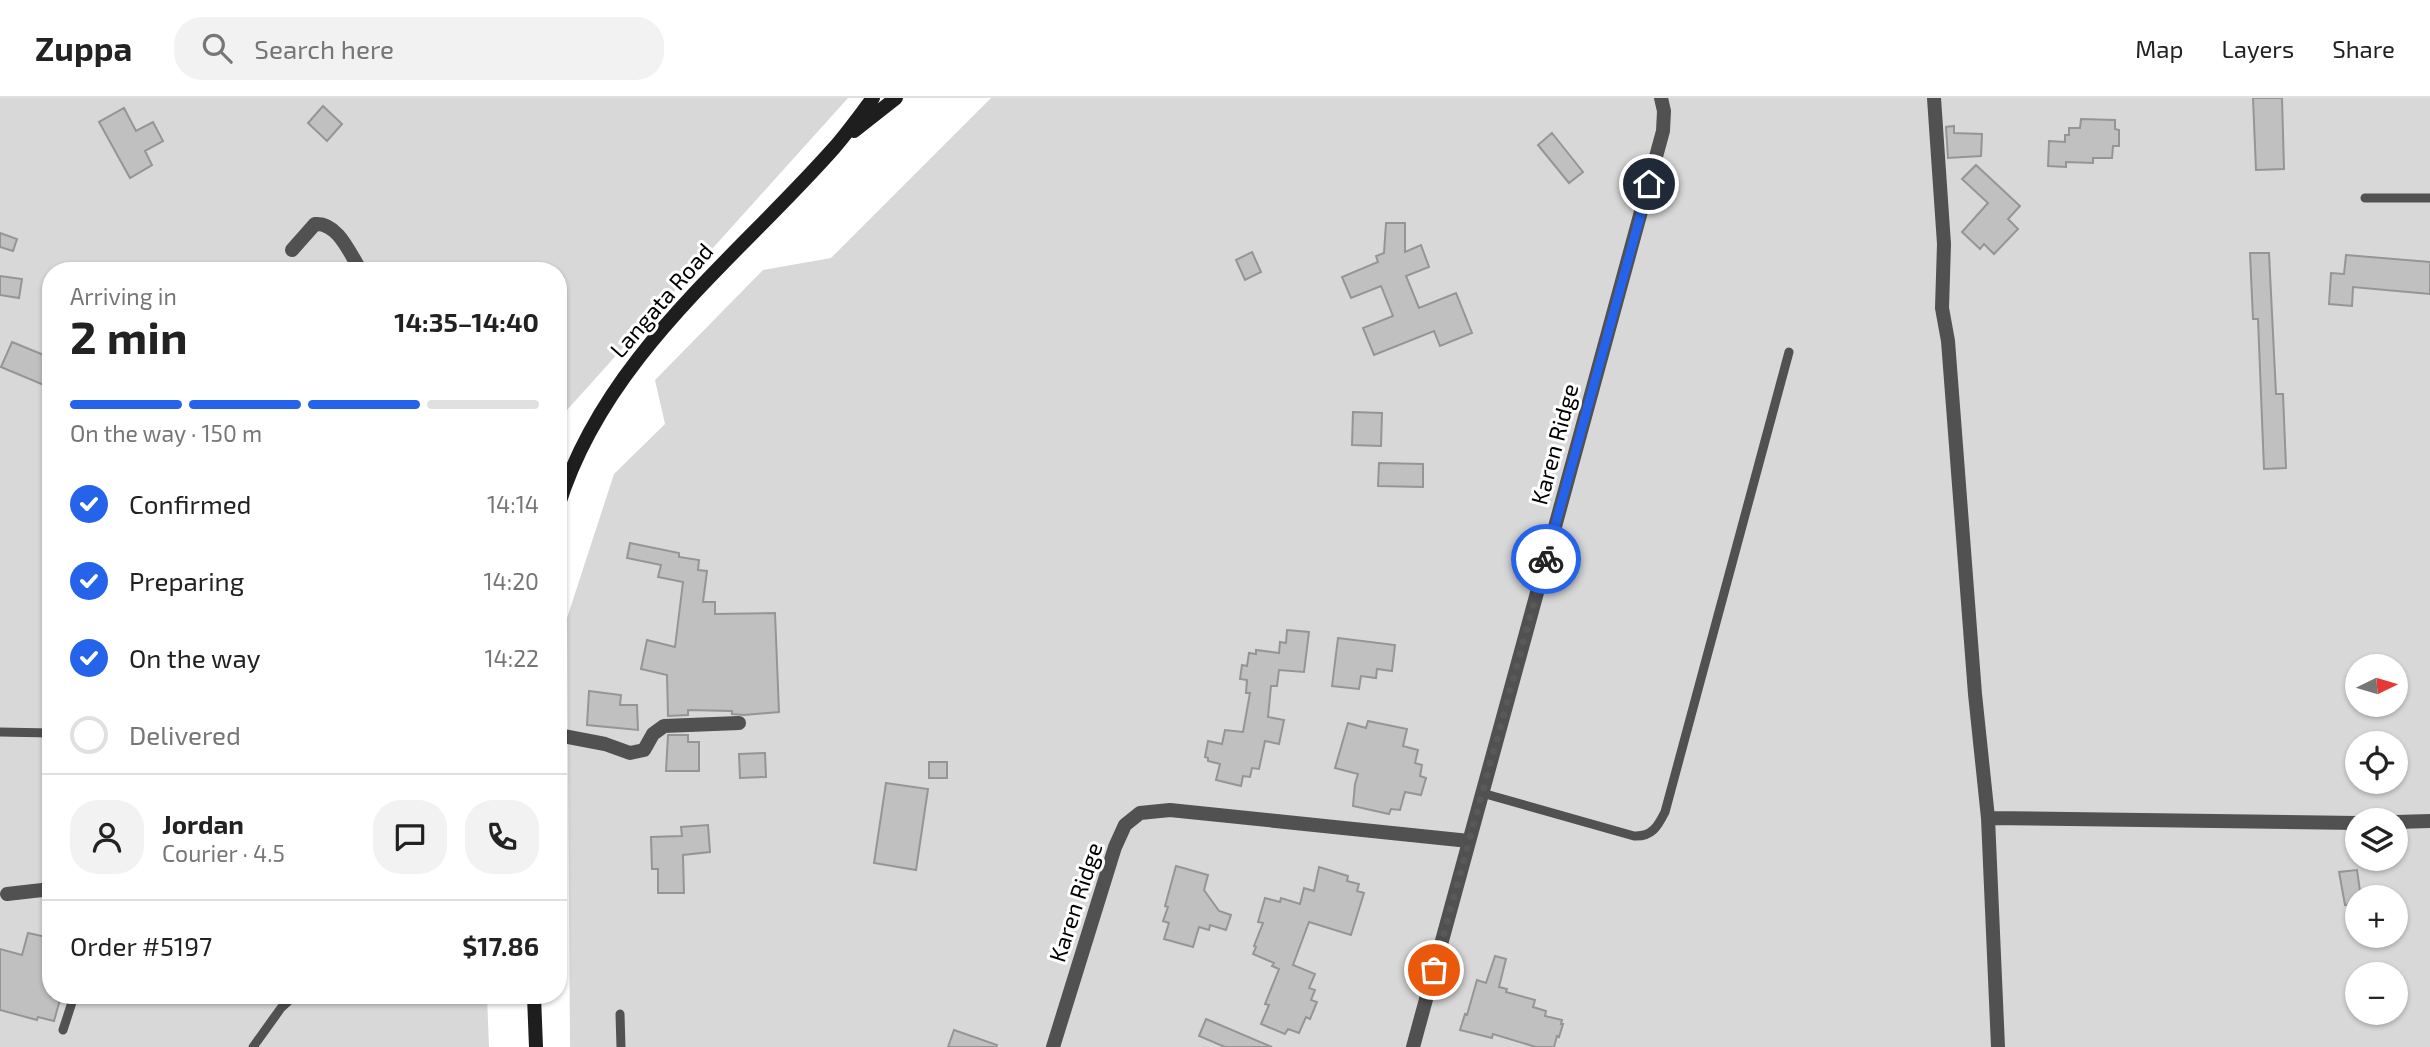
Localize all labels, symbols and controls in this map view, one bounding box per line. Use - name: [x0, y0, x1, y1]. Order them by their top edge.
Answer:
- search box: [174, 17, 664, 80]
- text: Zuppa: [35, 28, 132, 68]
- icon: search: [198, 29, 236, 67]
- text: Search here: [254, 33, 394, 64]
- text: Map: [2135, 34, 2183, 63]
- text: Layers: [2221, 34, 2294, 63]
- text: Share: [2332, 34, 2395, 63]
- pin: [1619, 154, 1679, 214]
- icon: home: [1630, 165, 1668, 203]
- street label: Langata Road: [604, 237, 718, 363]
- text: Arriving in: [70, 282, 177, 310]
- text: 14:35–14:40: [394, 306, 539, 337]
- text: 2 min: [70, 308, 188, 363]
- street label: Karen Ridge: [1524, 380, 1584, 508]
- text: On the way · 150 m: [70, 419, 262, 447]
- icon: check: [70, 485, 108, 523]
- text: Confirmed: [129, 488, 252, 519]
- text: 14:14: [487, 490, 539, 518]
- courier: [1511, 524, 1581, 594]
- icon: bike: [1527, 540, 1565, 578]
- icon: check: [70, 562, 108, 600]
- text: Preparing: [129, 565, 244, 596]
- text: 14:20: [483, 567, 539, 595]
- icon: check: [70, 639, 108, 677]
- text: On the way: [129, 642, 260, 673]
- text: 14:22: [484, 644, 539, 672]
- north arrow: [2345, 654, 2408, 718]
- map controls: [2345, 654, 2408, 1025]
- text: Delivered: [129, 719, 241, 750]
- button: locate: [2345, 731, 2408, 794]
- button: person: [70, 800, 144, 874]
- button: chat: [373, 800, 447, 874]
- button: phone: [465, 800, 539, 874]
- text: Jordan: [162, 808, 244, 839]
- button: layers: [2345, 808, 2408, 871]
- text: Courier · 4.5: [162, 839, 285, 867]
- street label: Karen Ridge: [1042, 839, 1108, 965]
- button: +: [2345, 885, 2408, 948]
- text: Order #5197: [70, 930, 212, 961]
- text: $17.86: [462, 930, 539, 961]
- pin: [1404, 940, 1464, 1000]
- icon: bag: [1415, 951, 1453, 989]
- button: −: [2345, 962, 2408, 1025]

